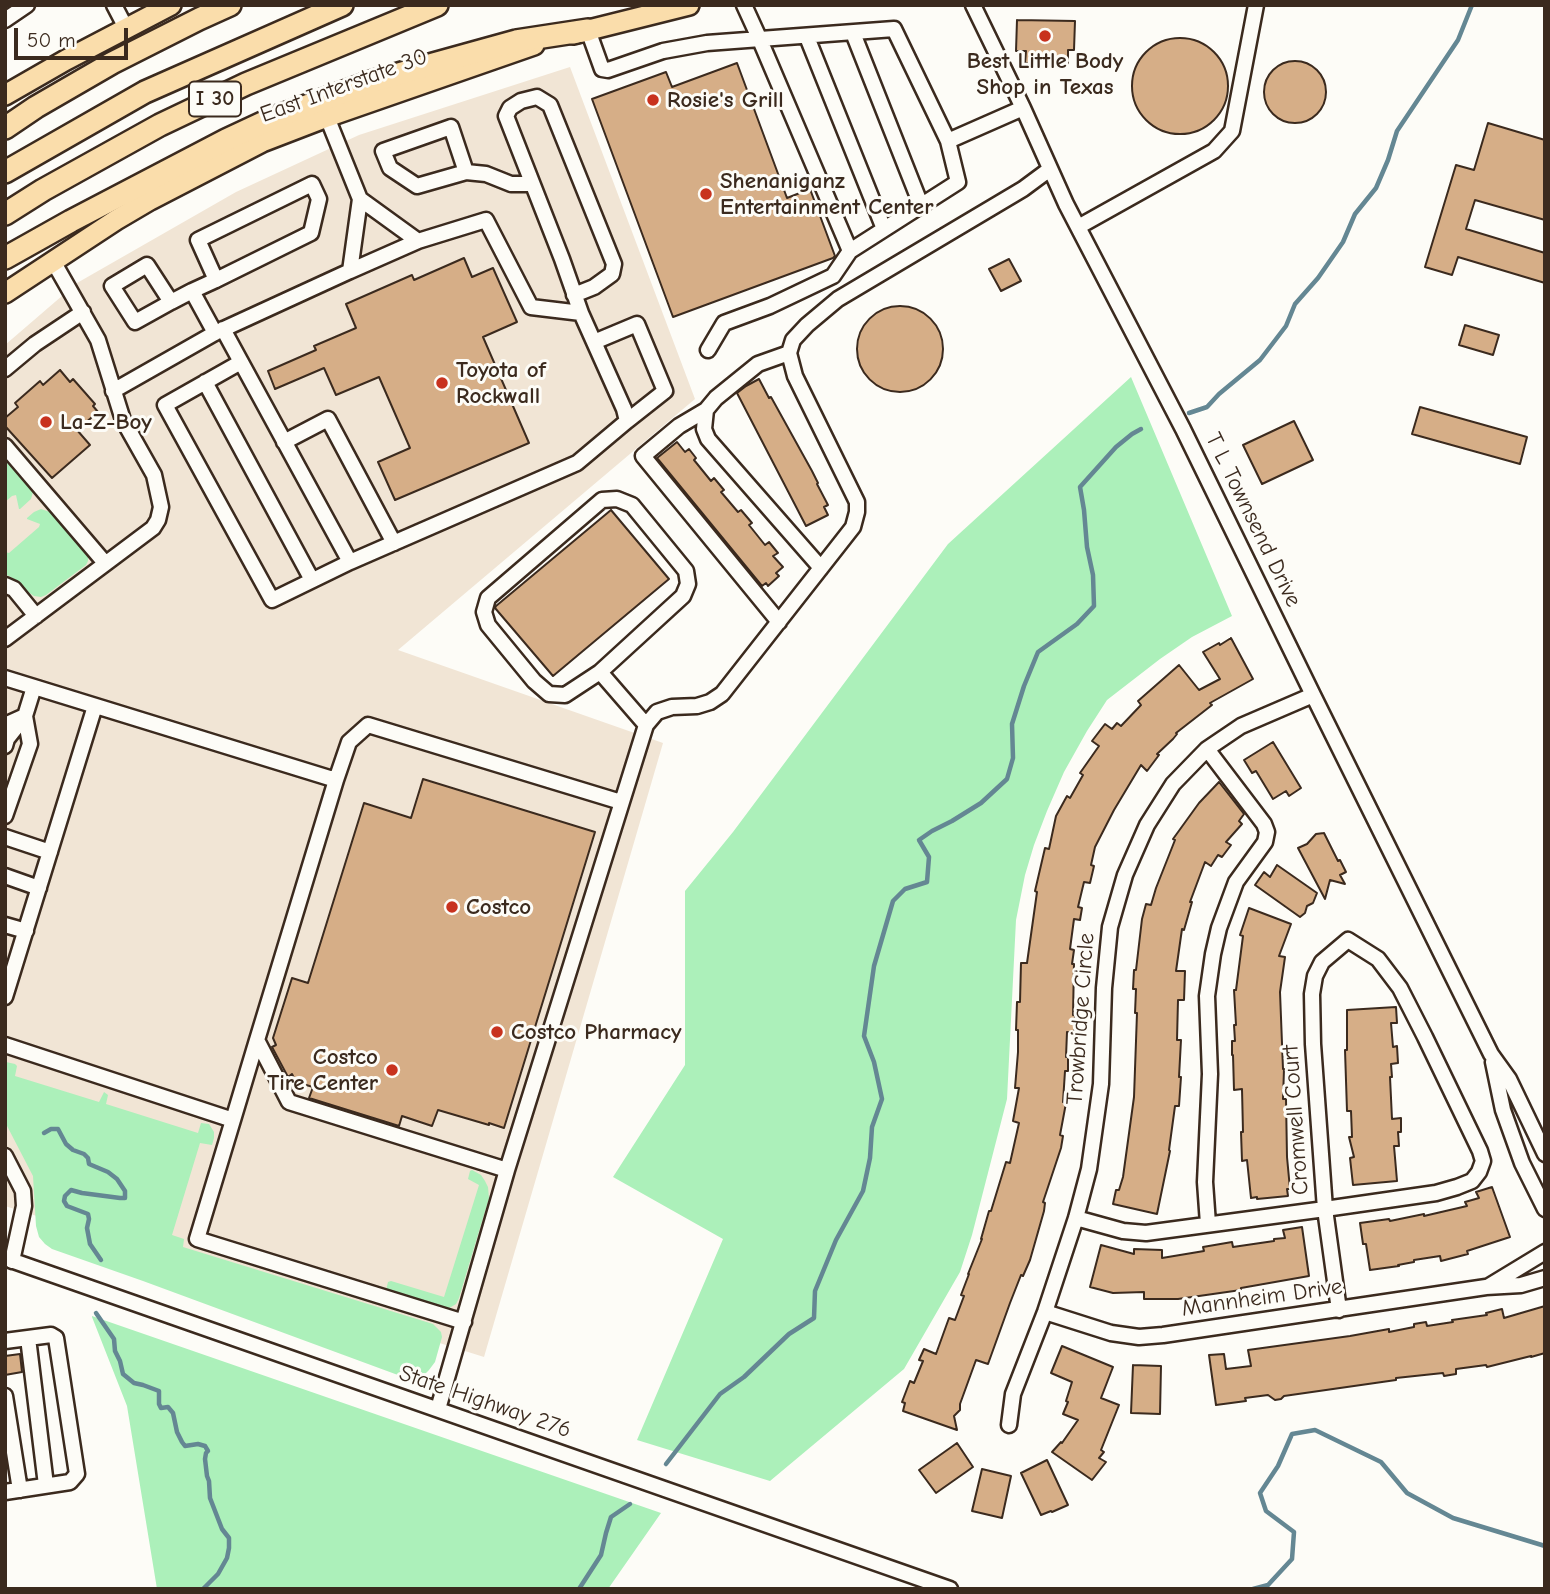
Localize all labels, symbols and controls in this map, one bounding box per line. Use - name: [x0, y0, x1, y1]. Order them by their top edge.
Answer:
- scale bar: [18, 14, 131, 58]
- text: 50 m: [27, 28, 76, 52]
- marker: Best Little Body Shop in Texas: [1037, 28, 1053, 44]
- street label: East Interstate 30: [257, 43, 431, 129]
- place label: Best Little Body Shop in Texas: [967, 47, 1123, 101]
- road number: I 30: [189, 82, 241, 116]
- place label: Rosie's Grill: [667, 86, 784, 114]
- marker: Rosie's Grill: [645, 92, 661, 108]
- place label: Shenaniganz Entertainment Center: [720, 167, 933, 221]
- marker: Shenaniganz Entertainment Center: [698, 186, 714, 202]
- place label: Toyota of Rockwall: [456, 356, 546, 410]
- marker: Toyota of Rockwall: [434, 375, 450, 391]
- place label: La-Z-Boy: [60, 408, 152, 436]
- marker: La-Z-Boy: [38, 414, 54, 430]
- street label: T L Townsend Drive: [1199, 428, 1307, 612]
- place label: Costco: [466, 893, 531, 921]
- marker: Costco: [444, 899, 460, 915]
- street label: Trowbridge Circle: [1061, 932, 1101, 1106]
- place label: Costco Pharmacy: [511, 1018, 682, 1046]
- marker: Costco Pharmacy: [489, 1024, 505, 1040]
- place label: Costco Tire Center: [267, 1043, 378, 1097]
- street label: Cromwell Court: [1277, 1044, 1315, 1196]
- marker: Costco Tire Center: [384, 1062, 400, 1078]
- street label: Mannheim Drive: [1180, 1273, 1344, 1323]
- street label: State Highway 276: [395, 1360, 575, 1444]

